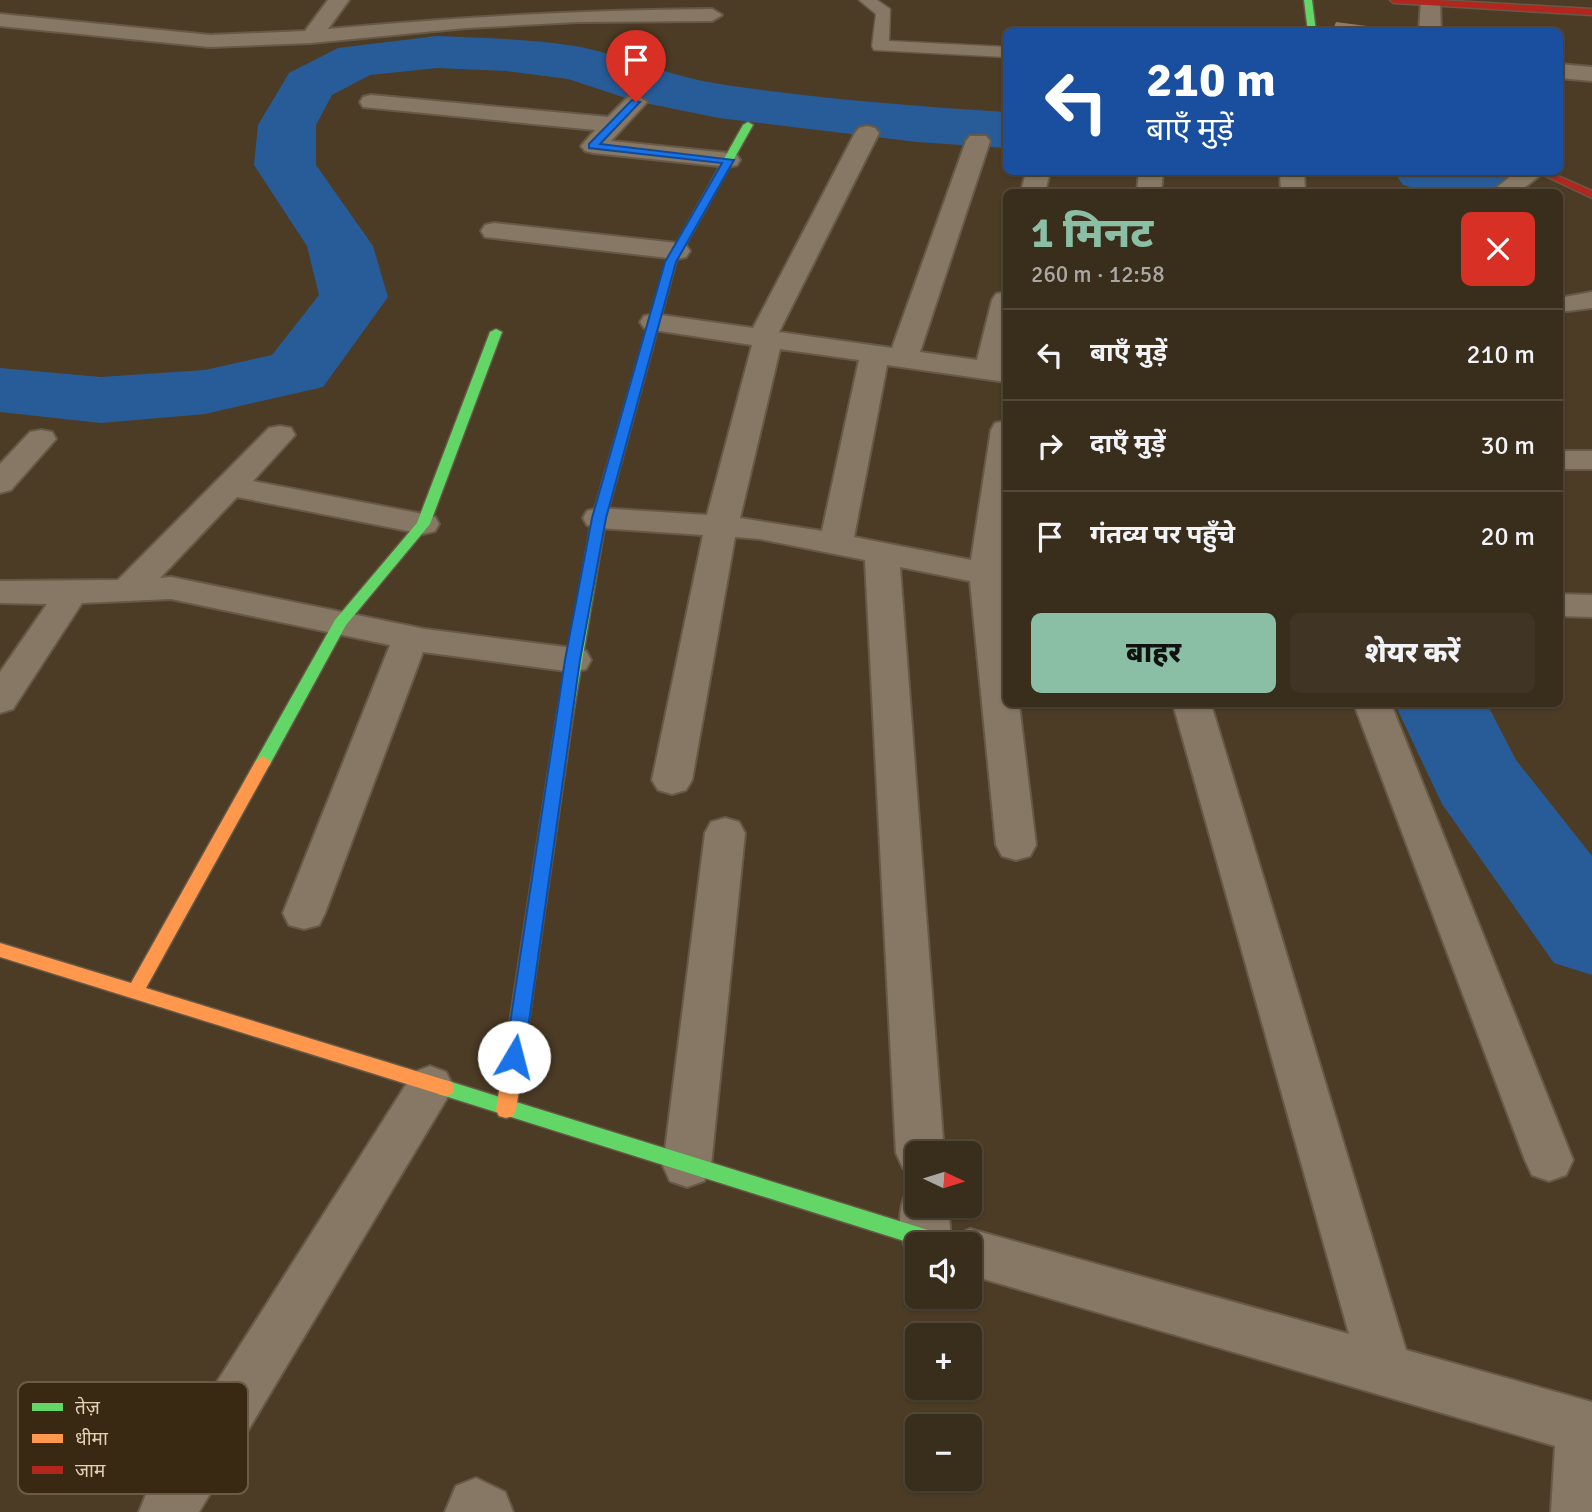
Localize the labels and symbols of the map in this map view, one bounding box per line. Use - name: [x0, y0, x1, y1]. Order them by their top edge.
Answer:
- pin: [606, 30, 666, 102]
- position arrow: [477, 1020, 551, 1094]
- north arrow: [905, 1141, 982, 1218]
- legend: [18, 1382, 248, 1494]
- text: तेज़: [75, 1396, 101, 1420]
- text: धीमा: [75, 1427, 109, 1451]
- text: जाम: [75, 1459, 106, 1483]

